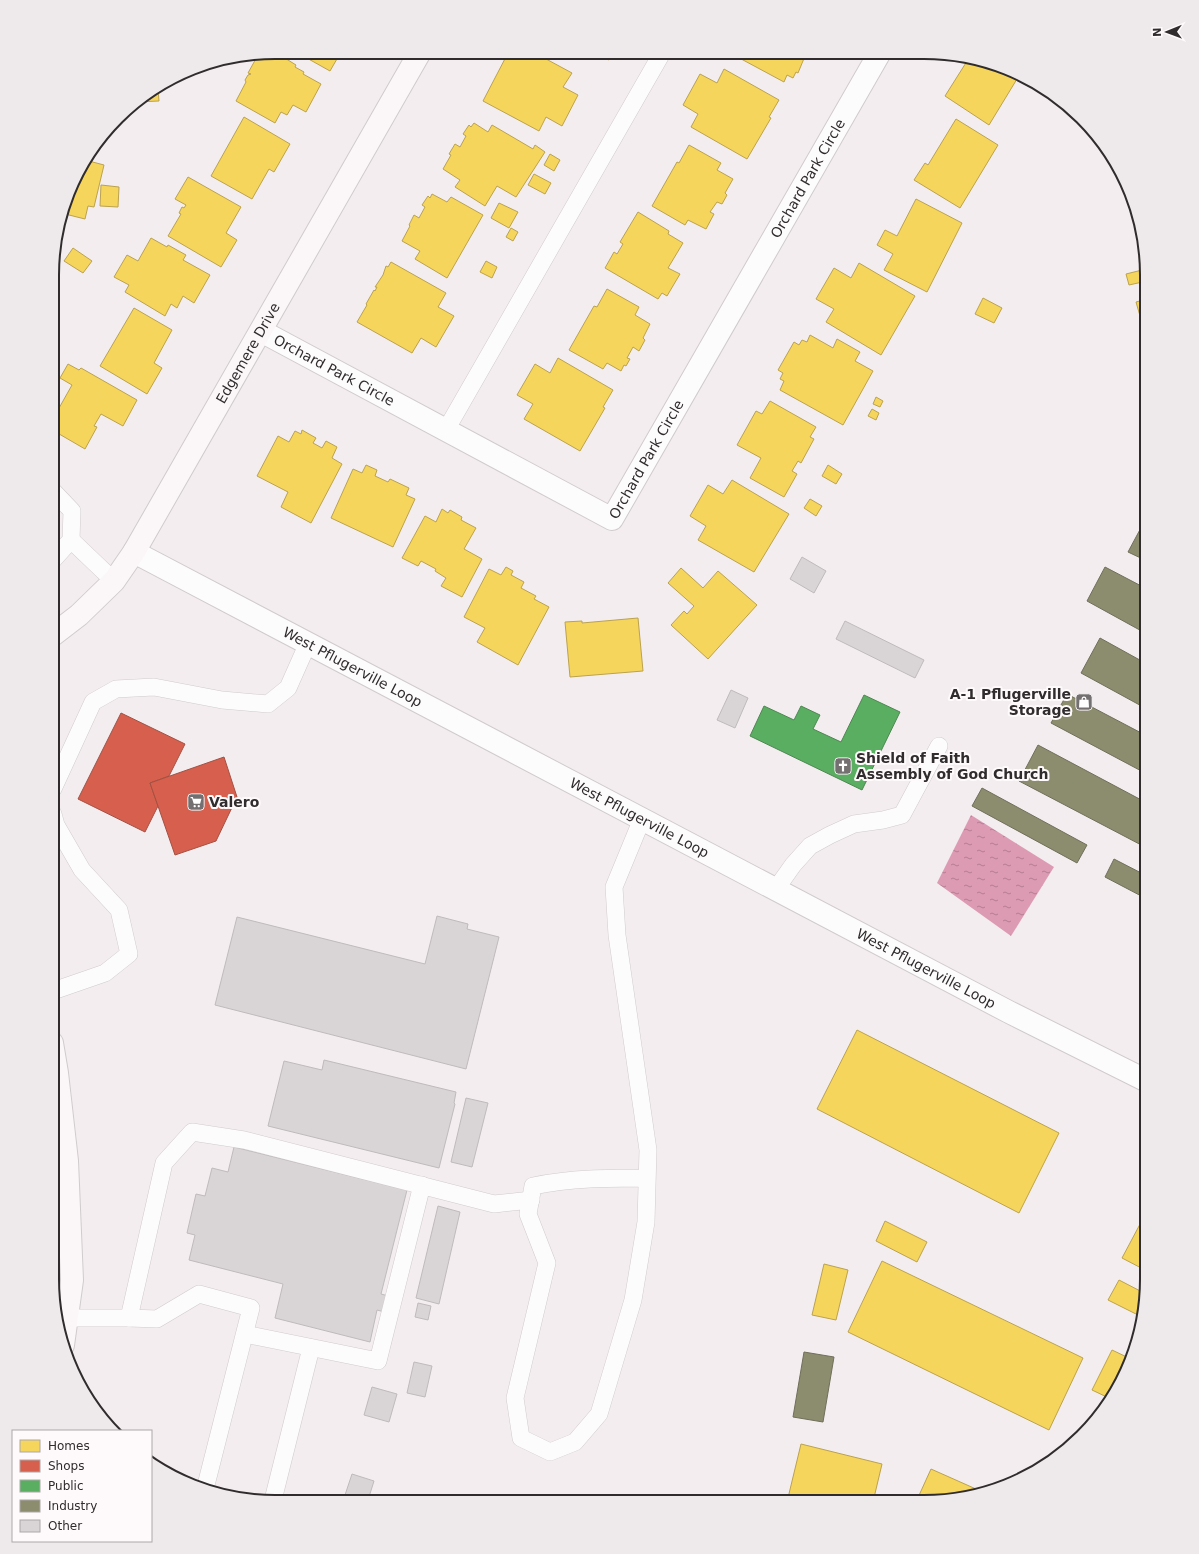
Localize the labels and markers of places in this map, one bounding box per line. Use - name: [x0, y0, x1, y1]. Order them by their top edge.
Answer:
- place label: A-1 Pflugerville Storage: [950, 686, 1071, 718]
- shop icon: A-1 Pflugerville Storage: [1074, 692, 1094, 712]
- place label: Shield of Faith Assembly of God Church: [856, 750, 1048, 782]
- church icon: Shield of Faith Assembly of God Church: [833, 756, 853, 776]
- supermarket icon: Valero: [186, 792, 206, 812]
- place label: Valero: [209, 794, 260, 810]

